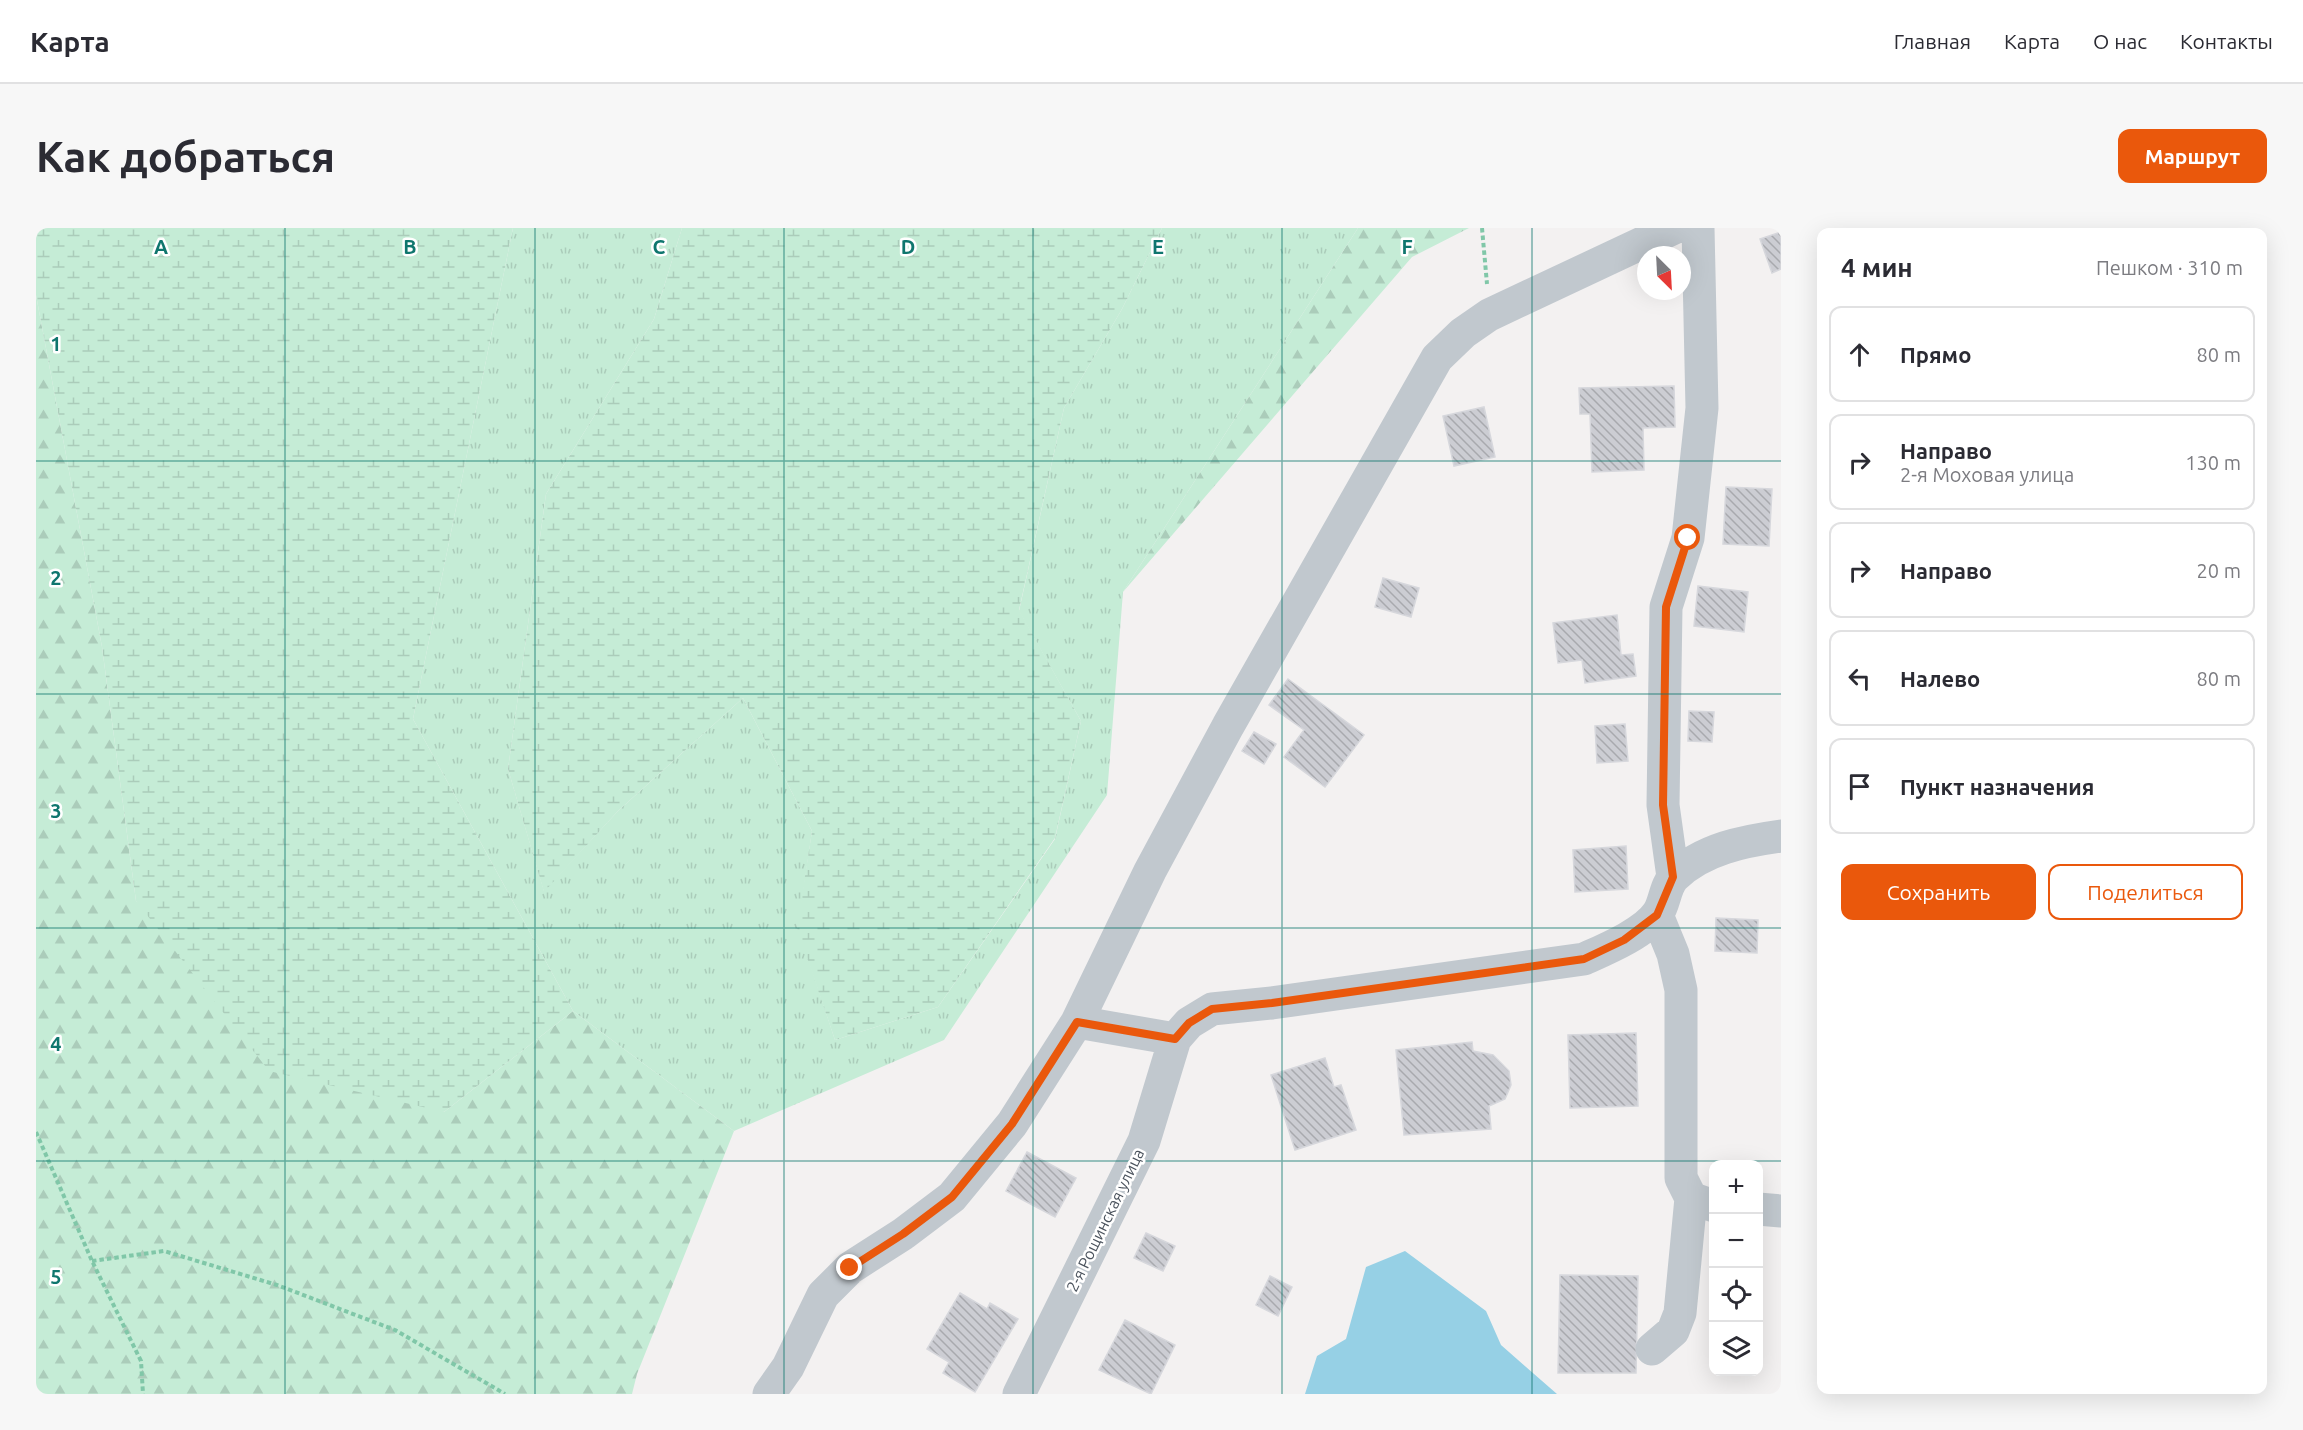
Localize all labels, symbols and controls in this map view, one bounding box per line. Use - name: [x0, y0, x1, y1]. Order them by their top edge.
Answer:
- text: Карта: [30, 26, 110, 57]
- text: Главная: [1894, 29, 1971, 53]
- text: Карта: [2004, 29, 2060, 53]
- text: О нас: [2093, 29, 2147, 53]
- text: Контакты: [2180, 29, 2273, 53]
- button: Маршрут: [2118, 129, 2267, 183]
- text: Как добраться: [36, 133, 335, 180]
- text: A: [154, 235, 168, 258]
- text: B: [403, 235, 417, 258]
- text: C: [653, 235, 666, 258]
- text: D: [901, 235, 915, 258]
- text: E: [1152, 235, 1164, 258]
- text: F: [1401, 235, 1413, 258]
- north arrow: [1637, 246, 1691, 300]
- text: 4 мин: [1841, 253, 1913, 282]
- text: Пешком · 310 m: [2096, 256, 2243, 279]
- text: 1: [50, 332, 62, 355]
- icon: ahead: [1843, 338, 1876, 371]
- text: Прямо: [1900, 342, 1971, 367]
- text: 80 m: [2197, 343, 2241, 366]
- text: Направо: [1900, 438, 1992, 463]
- icon: right: [1843, 446, 1876, 479]
- text: 130 m: [2185, 451, 2241, 474]
- text: 2-я Моховая улица: [1900, 463, 2074, 486]
- route start: [1674, 524, 1700, 550]
- icon: right: [1843, 554, 1876, 587]
- text: Направо: [1900, 558, 1992, 583]
- text: 20 m: [2197, 559, 2241, 582]
- text: 2: [50, 566, 62, 589]
- icon: left: [1843, 662, 1876, 695]
- text: Налево: [1900, 666, 1980, 691]
- text: 80 m: [2197, 667, 2241, 690]
- icon: arrive: [1843, 770, 1876, 803]
- text: Пункт назначения: [1900, 774, 2094, 799]
- text: 3: [50, 799, 62, 822]
- button: Сохранить: [1841, 864, 2036, 920]
- button: Поделиться: [2048, 864, 2243, 920]
- text: 4: [50, 1032, 62, 1055]
- street label: 2-я Рощинская улица: [1063, 1146, 1147, 1294]
- map controls: [1709, 1160, 1763, 1376]
- button: +: [1709, 1160, 1763, 1214]
- button: −: [1709, 1214, 1763, 1268]
- route end: [836, 1254, 862, 1280]
- text: 5: [50, 1265, 62, 1288]
- button: locate: [1709, 1268, 1763, 1322]
- button: layers: [1709, 1322, 1763, 1376]

